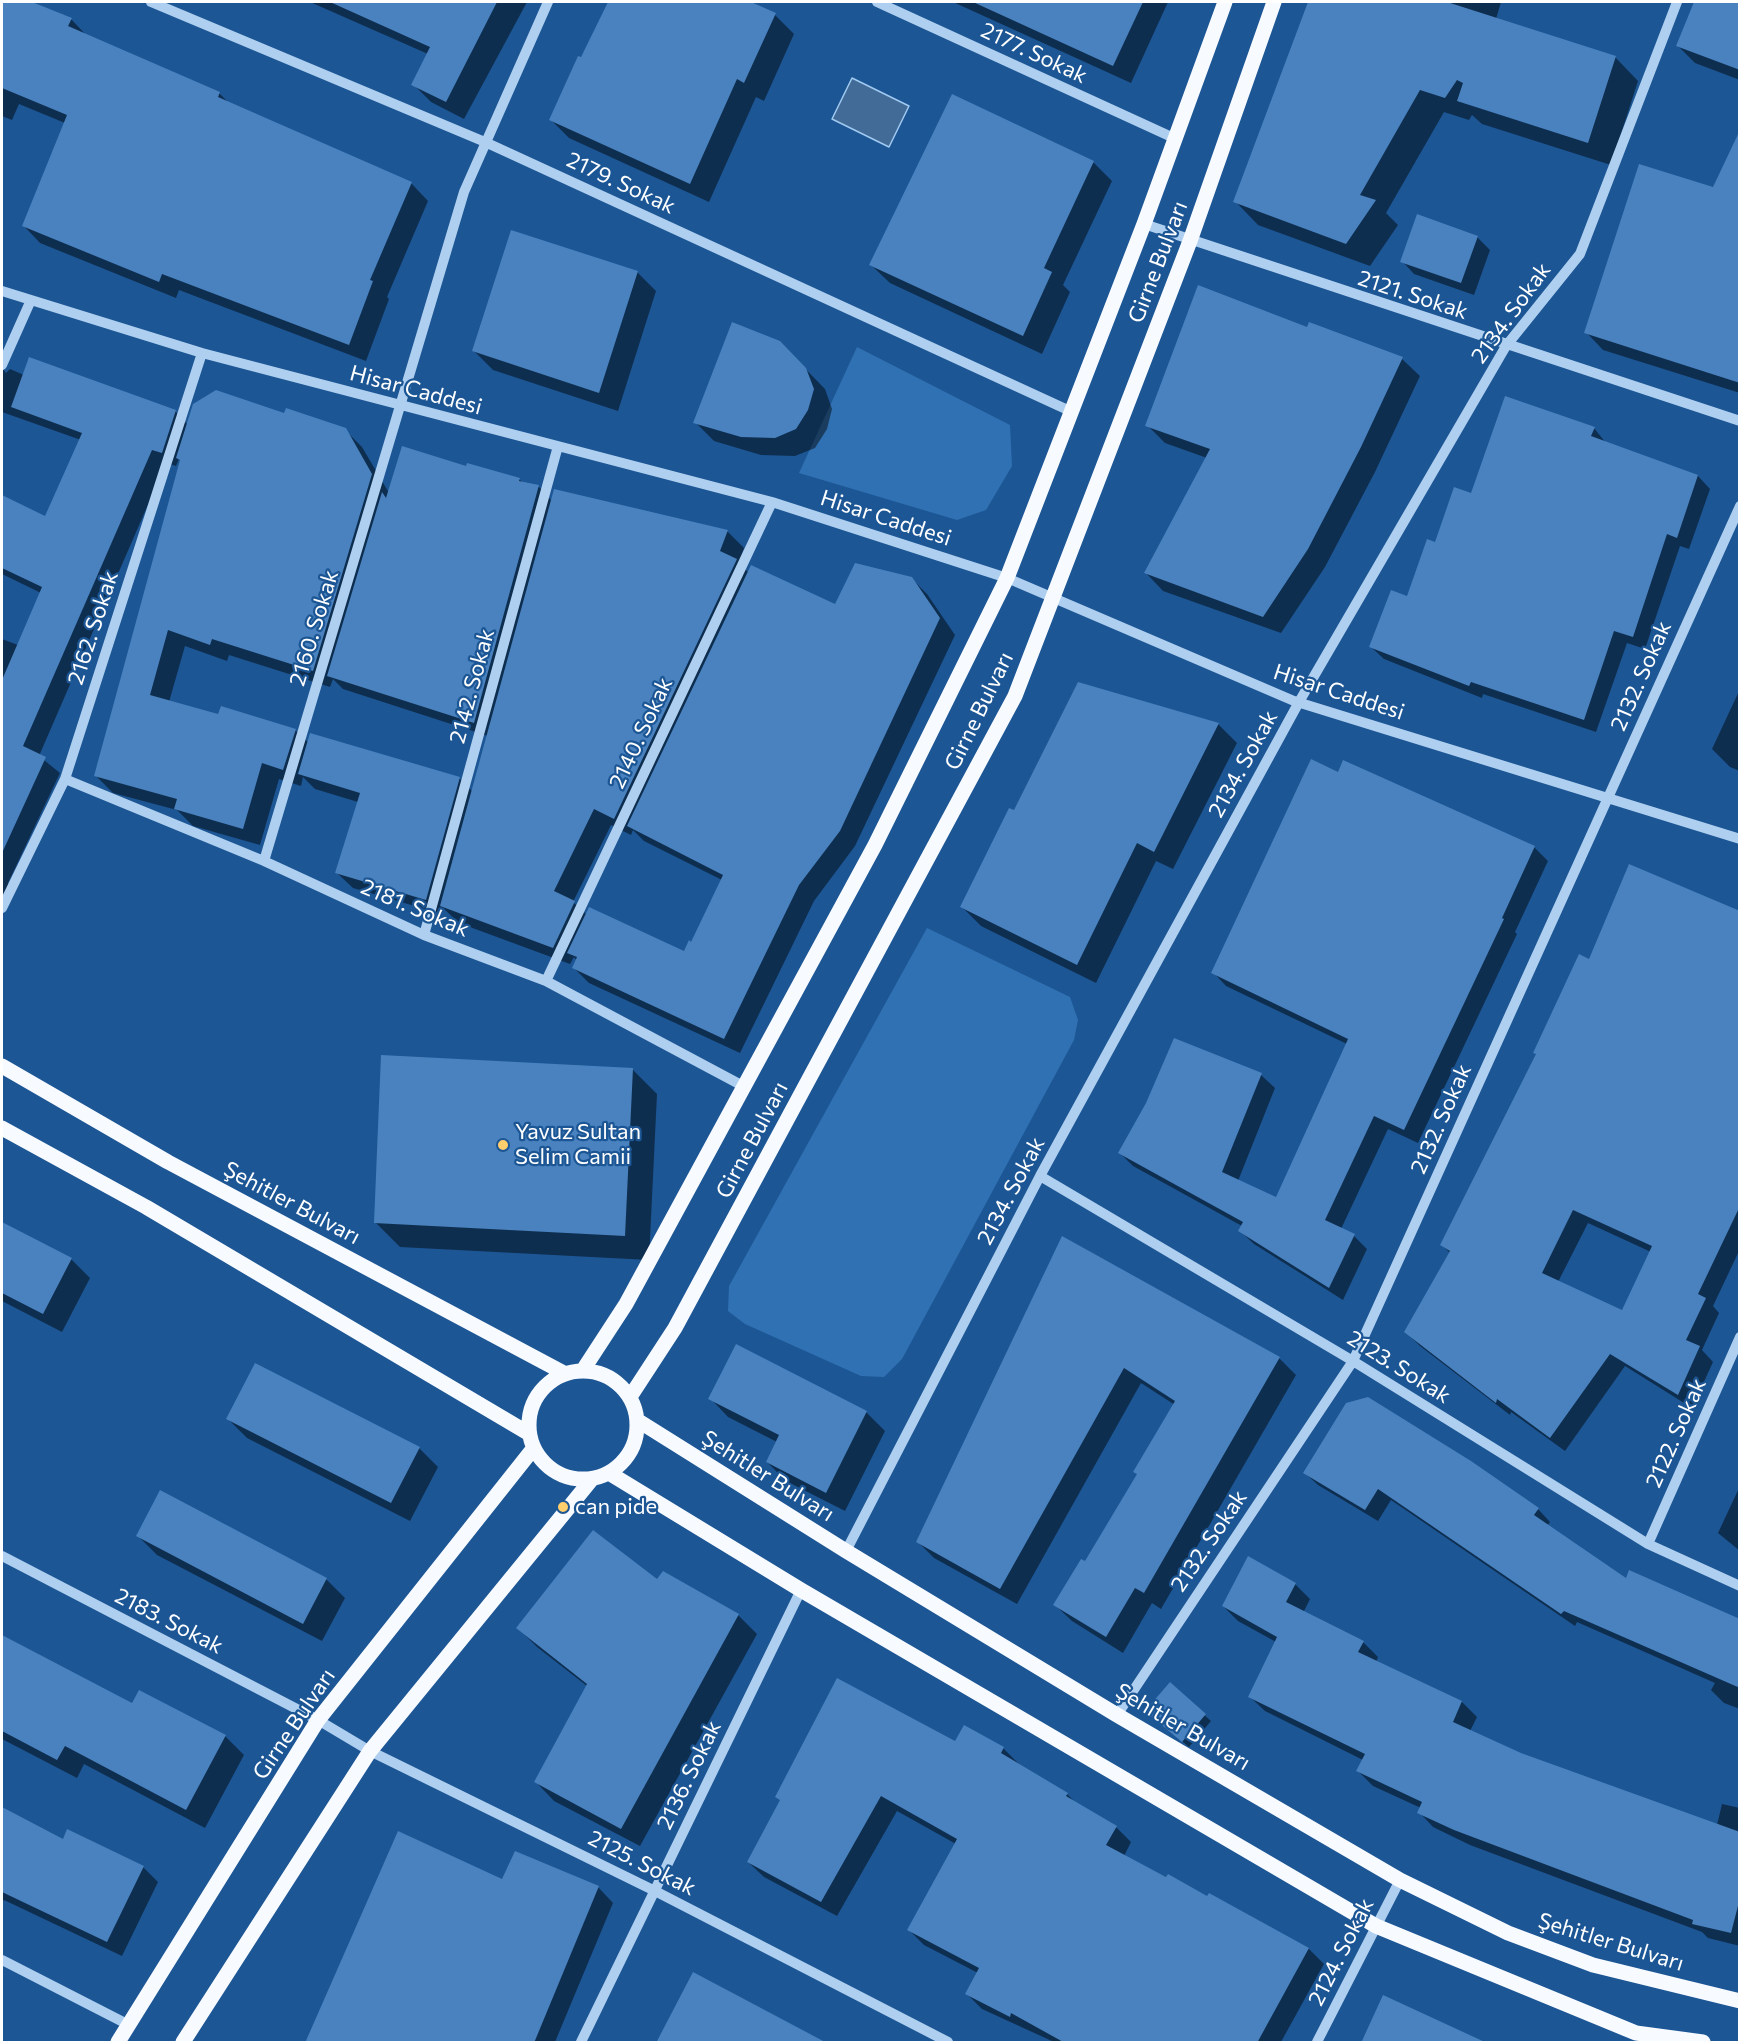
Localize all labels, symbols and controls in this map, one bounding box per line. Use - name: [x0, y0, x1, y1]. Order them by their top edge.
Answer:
- street label: 2177. Sokak: [977, 17, 1091, 89]
- street label: 2179. Sokak: [562, 146, 680, 220]
- street label: Girne Bulvarı: [1123, 197, 1193, 327]
- street label: 2134. Sokak: [1466, 258, 1556, 368]
- street label: 2121. Sokak: [1355, 265, 1471, 325]
- street label: Hisar Caddesi: [347, 360, 485, 420]
- street label: Hisar Caddesi: [817, 484, 955, 552]
- street label: 2160. Sokak: [284, 567, 344, 689]
- street label: 2162. Sokak: [62, 568, 124, 688]
- street label: 2132. Sokak: [1605, 617, 1677, 735]
- street label: 2142. Sokak: [444, 626, 500, 746]
- street label: Girne Bulvarı: [939, 648, 1019, 774]
- street label: Hisar Caddesi: [1270, 658, 1408, 726]
- street label: 2140. Sokak: [604, 673, 678, 793]
- street label: 2134. Sokak: [1203, 706, 1283, 822]
- street label: 2181. Sokak: [357, 873, 473, 943]
- street label: 2132. Sokak: [1405, 1060, 1477, 1178]
- street label: Girne Bulvarı: [710, 1077, 794, 1203]
- place label: Yavuz Sultan Selim Camii: [515, 1119, 641, 1170]
- street label: 2134. Sokak: [972, 1133, 1050, 1249]
- marker: Yavuz Sultan Selim Camii: [496, 1138, 510, 1152]
- street label: Şehitler Bulvarı: [219, 1156, 365, 1250]
- street label: 2123. Sokak: [1342, 1325, 1456, 1409]
- street label: 2122. Sokak: [1640, 1374, 1712, 1492]
- street label: Şehitler Bulvarı: [697, 1425, 839, 1527]
- street label: 2132. Sokak: [1165, 1485, 1253, 1597]
- place label: can pide: [575, 1494, 657, 1520]
- marker: can pide: [556, 1500, 570, 1514]
- street label: 2183. Sokak: [110, 1582, 228, 1660]
- street label: Girne Bulvarı: [247, 1664, 341, 1784]
- street label: Şehitler Bulvarı: [1111, 1678, 1255, 1776]
- street label: 2136. Sokak: [651, 1716, 727, 1834]
- street label: 2125. Sokak: [584, 1825, 700, 1901]
- street label: 2124. Sokak: [1303, 1894, 1379, 2010]
- street label: Şehitler Bulvarı: [1535, 1907, 1687, 1977]

